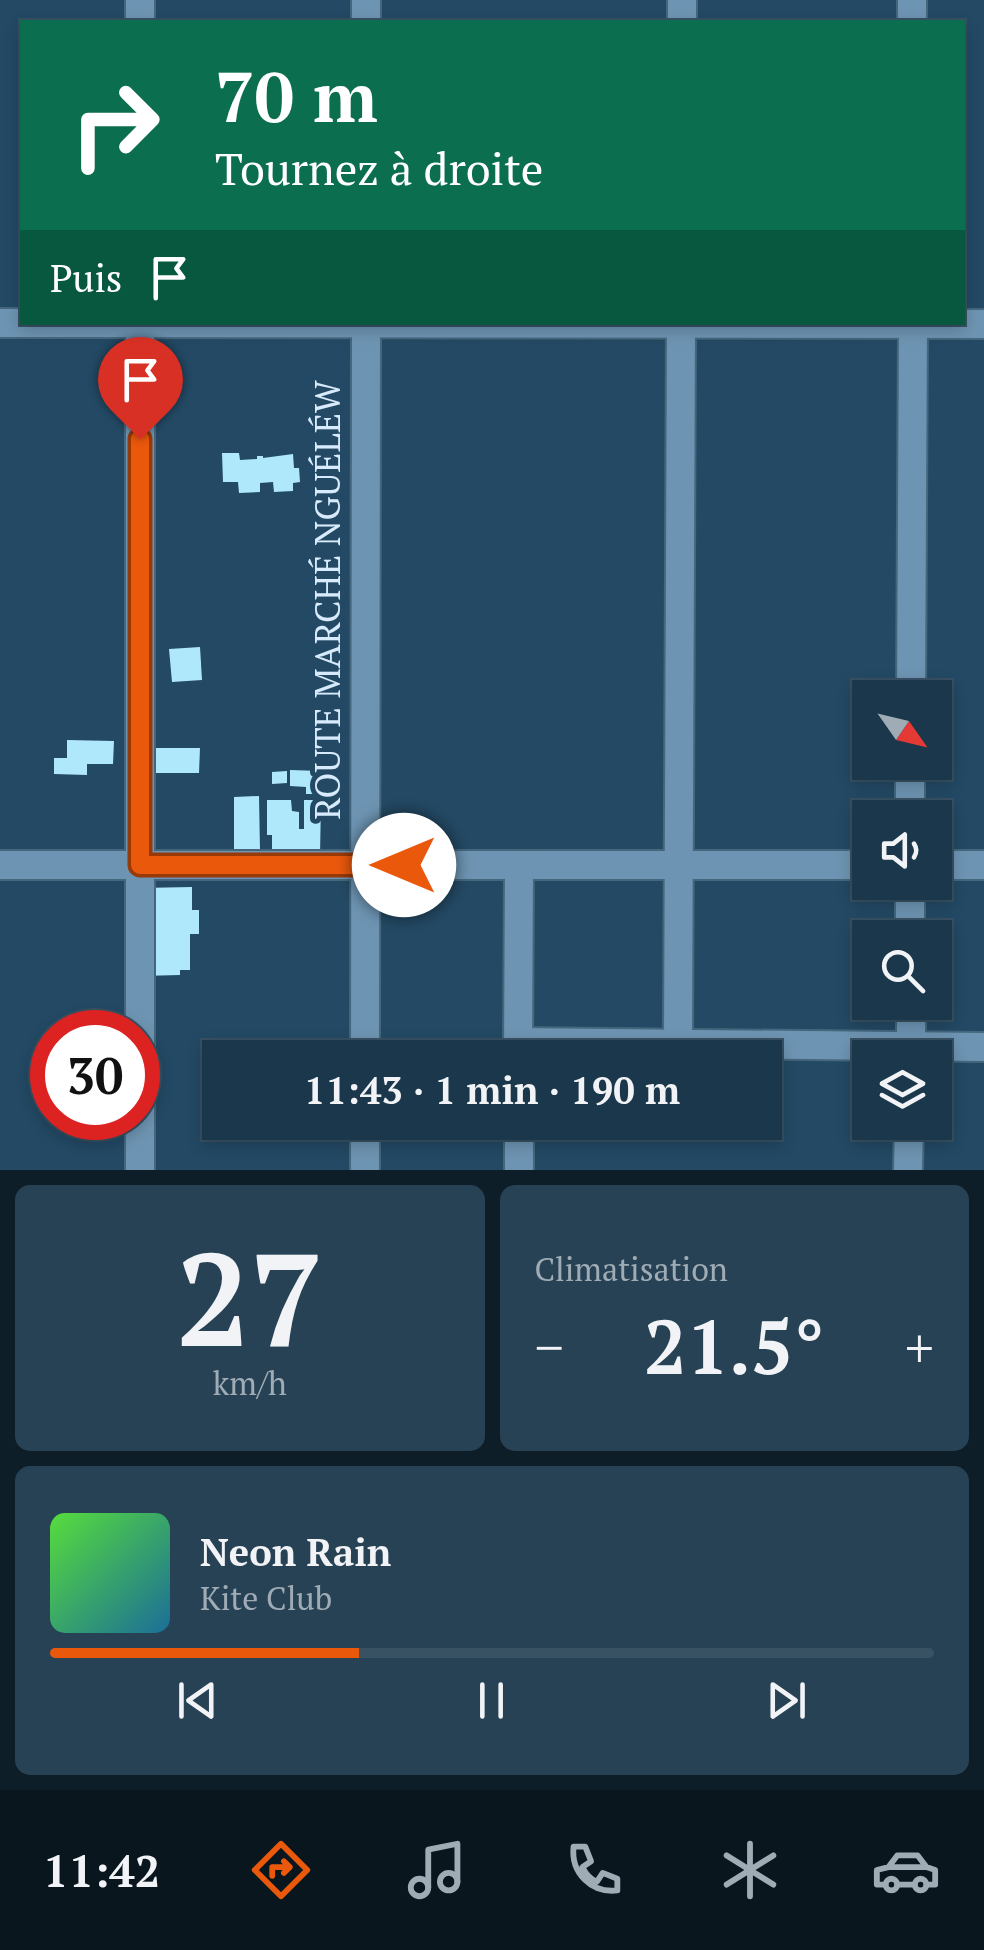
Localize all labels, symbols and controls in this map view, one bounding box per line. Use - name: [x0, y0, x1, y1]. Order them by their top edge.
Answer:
- text: 70 m: [215, 49, 378, 142]
- icon: right: [50, 60, 180, 190]
- text: Tournez à droite: [215, 138, 543, 198]
- icon: arrive: [142, 250, 197, 305]
- text: Puis: [50, 253, 122, 303]
- pin: [98, 337, 183, 440]
- icon: arrive: [113, 352, 168, 407]
- street label: ROUTE MARCHÉ NGUÉLÉW: [304, 380, 350, 820]
- north arrow: [852, 680, 952, 780]
- map controls: [852, 680, 952, 1140]
- button: sound: [852, 800, 952, 900]
- position arrow: [352, 813, 456, 917]
- button: search: [852, 920, 952, 1020]
- speed limit sign: 30: [30, 1010, 160, 1140]
- button: layers: [852, 1040, 952, 1140]
- text: 11:43 · 1 min · 190 m: [304, 1065, 680, 1115]
- text: 27: [176, 1211, 323, 1383]
- text: Climatisation: [535, 1248, 728, 1290]
- text: 21.5°: [644, 1296, 824, 1395]
- text: −: [535, 1310, 564, 1383]
- text: +: [905, 1310, 934, 1383]
- text: km/h: [213, 1362, 287, 1404]
- text: Neon Rain: [200, 1527, 391, 1577]
- text: Kite Club: [200, 1577, 332, 1619]
- icon: previous: [170, 1673, 225, 1728]
- icon: pause: [464, 1673, 519, 1728]
- icon: next: [759, 1673, 814, 1728]
- icon: directions: [246, 1835, 316, 1905]
- icon: music: [402, 1835, 472, 1905]
- icon: phone: [559, 1835, 629, 1905]
- icon: climate: [715, 1835, 785, 1905]
- icon: car: [871, 1835, 941, 1905]
- text: 11:42: [43, 1840, 160, 1900]

